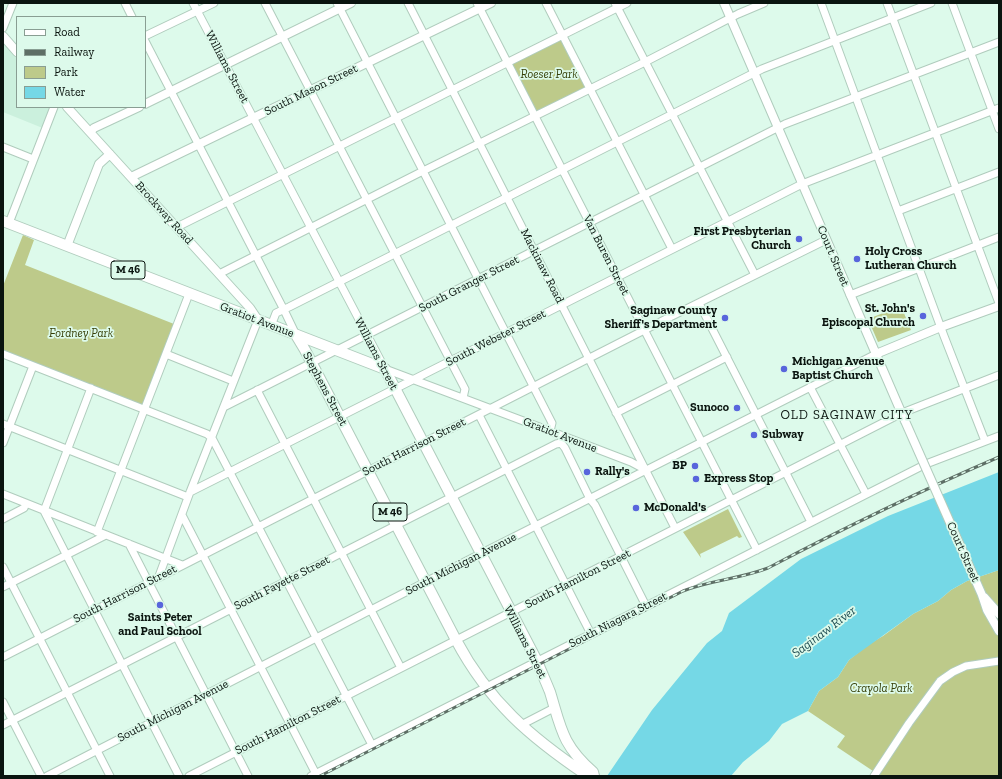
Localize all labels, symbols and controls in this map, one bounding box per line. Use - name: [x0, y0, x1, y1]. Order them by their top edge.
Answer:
- legend: [16, 16, 146, 108]
- text: Road: [54, 25, 80, 39]
- street label: Williams Street: [202, 28, 252, 106]
- text: Railway: [54, 45, 95, 59]
- street label: South Mason Street: [262, 61, 360, 119]
- text: Park: [54, 65, 78, 79]
- park label: Roeser Park: [520, 68, 578, 82]
- text: Water: [54, 85, 86, 99]
- street label: Brockway Road: [132, 179, 196, 247]
- street label: Van Buren Street: [580, 212, 632, 298]
- street label: Court Street: [814, 224, 852, 288]
- place label: First Presbyterian Church: [694, 225, 791, 253]
- street label: Mackinaw Road: [517, 226, 567, 306]
- marker: First Presbyterian Church: [794, 234, 804, 244]
- place label: Holy Cross Lutheran Church: [865, 245, 957, 273]
- street label: South Granger Street: [416, 252, 522, 316]
- marker: Holy Cross Lutheran Church: [852, 254, 862, 264]
- road number: M 46: [111, 261, 145, 279]
- street label: Gratiot Avenue: [218, 299, 296, 341]
- place label: St. John's Episcopal Church: [822, 302, 915, 330]
- place label: Saginaw County Sheriff's Department: [604, 304, 717, 332]
- street label: South Webster Street: [443, 306, 549, 370]
- marker: St. John's Episcopal Church: [918, 311, 928, 321]
- marker: Saginaw County Sheriff's Department: [720, 313, 730, 323]
- street label: Williams Street: [351, 315, 401, 393]
- park label: Fordney Park: [49, 327, 113, 341]
- street label: Stephens Street: [299, 349, 351, 429]
- place label: Michigan Avenue Baptist Church: [792, 355, 884, 383]
- marker: Michigan Avenue Baptist Church: [779, 364, 789, 374]
- place label: Sunoco: [690, 401, 729, 415]
- marker: Sunoco: [732, 403, 742, 413]
- district label: OLD SAGINAW CITY: [780, 407, 914, 423]
- street label: Gratiot Avenue: [521, 414, 599, 456]
- street label: South Harrison Street: [360, 415, 468, 479]
- place label: Subway: [762, 428, 804, 442]
- marker: Subway: [749, 430, 759, 440]
- place label: BP: [672, 459, 687, 473]
- marker: BP: [690, 461, 700, 471]
- place label: Rally's: [595, 465, 630, 479]
- marker: Rally's: [582, 467, 592, 477]
- place label: Express Stop: [704, 472, 773, 486]
- marker: Express Stop: [691, 474, 701, 484]
- place label: McDonald's: [644, 501, 706, 515]
- road number: M 46: [373, 503, 407, 521]
- marker: McDonald's: [631, 503, 641, 513]
- street label: Court Street: [943, 520, 983, 584]
- street label: South Michigan Avenue: [403, 530, 519, 598]
- street label: South Hamilton Street: [523, 546, 633, 612]
- street label: South Fayette Street: [232, 553, 332, 613]
- street label: South Harrison Street: [71, 562, 179, 626]
- street label: South Niagara Street: [566, 589, 670, 651]
- marker: Saints Peter and Paul School: [155, 600, 165, 610]
- street label: Williams Street: [500, 603, 550, 681]
- water label: Saginaw River: [789, 603, 859, 661]
- place label: Saints Peter and Paul School: [118, 611, 202, 639]
- street label: South Michigan Avenue: [115, 677, 231, 745]
- park label: Crayola Park: [850, 682, 912, 696]
- street label: South Hamilton Street: [233, 692, 343, 758]

